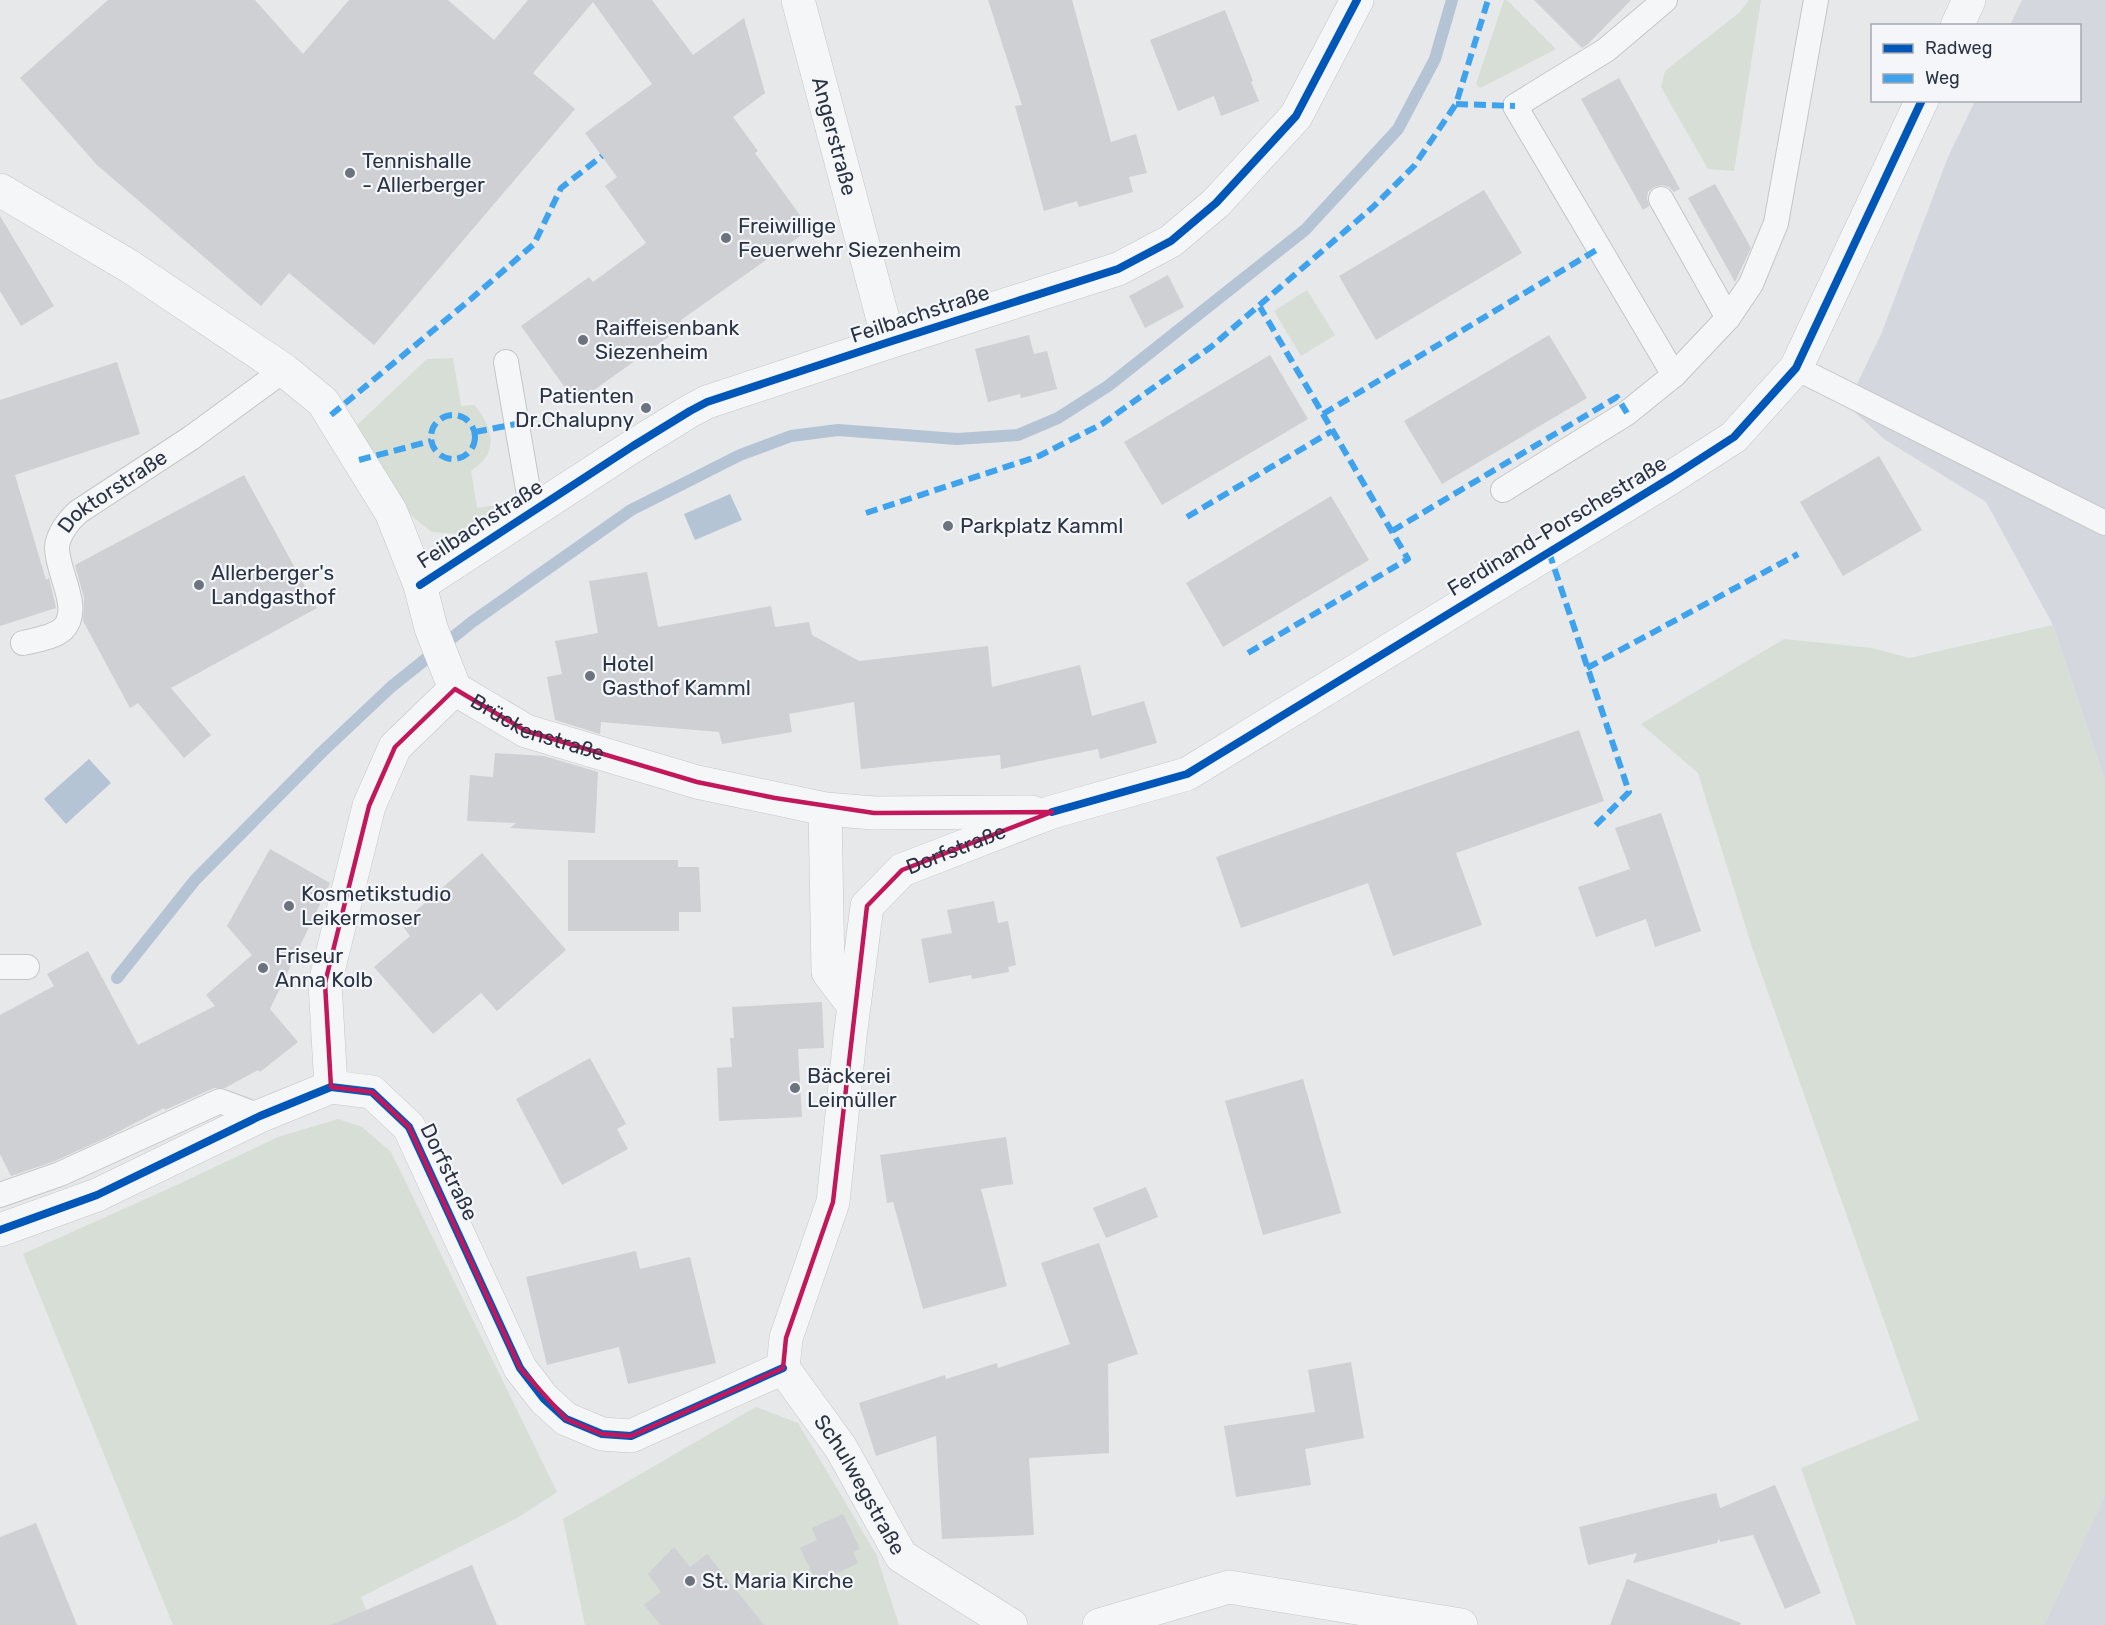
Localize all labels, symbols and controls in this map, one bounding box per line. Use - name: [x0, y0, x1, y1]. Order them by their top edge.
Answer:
- legend: [1871, 24, 2081, 102]
- text: Radweg: [1925, 37, 1992, 59]
- text: Weg: [1925, 67, 1960, 89]
- street label: Angerstraße: [807, 74, 862, 198]
- place label: Tennishalle - Allerberger: [362, 148, 485, 197]
- marker: Tennishalle - Allerberger: [343, 166, 357, 180]
- place label: Freiwillige Feuerwehr Siezenheim: [738, 213, 961, 262]
- marker: Freiwillige Feuerwehr Siezenheim: [719, 231, 733, 245]
- street label: Feilbachstraße: [847, 279, 993, 348]
- place label: Raiffeisenbank Siezenheim: [595, 315, 740, 364]
- marker: Raiffeisenbank Siezenheim: [576, 333, 590, 347]
- place label: Patienten Dr.Chalupny: [515, 383, 634, 432]
- marker: Patienten Dr.Chalupny: [639, 401, 653, 415]
- street label: Doktorstraße: [52, 444, 172, 537]
- street label: Ferdinand-Porschestraße: [1443, 450, 1671, 601]
- street label: Feilbachstraße: [412, 474, 547, 574]
- place label: Parkplatz Kamml: [960, 513, 1123, 538]
- marker: Parkplatz Kamml: [941, 519, 955, 533]
- place label: Allerberger's Landgasthof: [211, 560, 335, 609]
- marker: Allerberger's Landgasthof: [192, 578, 206, 592]
- place label: Hotel Gasthof Kamml: [602, 651, 751, 700]
- marker: Hotel Gasthof Kamml: [583, 669, 597, 683]
- street label: Brückenstraße: [466, 688, 608, 766]
- street label: Dorfstraße: [902, 818, 1009, 879]
- place label: Kosmetikstudio Leikermoser: [301, 881, 451, 930]
- marker: Kosmetikstudio Leikermoser: [282, 899, 296, 913]
- place label: Friseur Anna Kolb: [275, 943, 373, 992]
- marker: Friseur Anna Kolb: [256, 961, 270, 975]
- place label: Bäckerei Leimüller: [807, 1063, 897, 1112]
- marker: Bäckerei Leimüller: [788, 1081, 802, 1095]
- street label: Dorfstraße: [415, 1119, 484, 1224]
- street label: Schulwegstraße: [809, 1410, 911, 1559]
- place label: St. Maria Kirche: [702, 1568, 853, 1593]
- marker: St. Maria Kirche: [683, 1574, 697, 1588]

